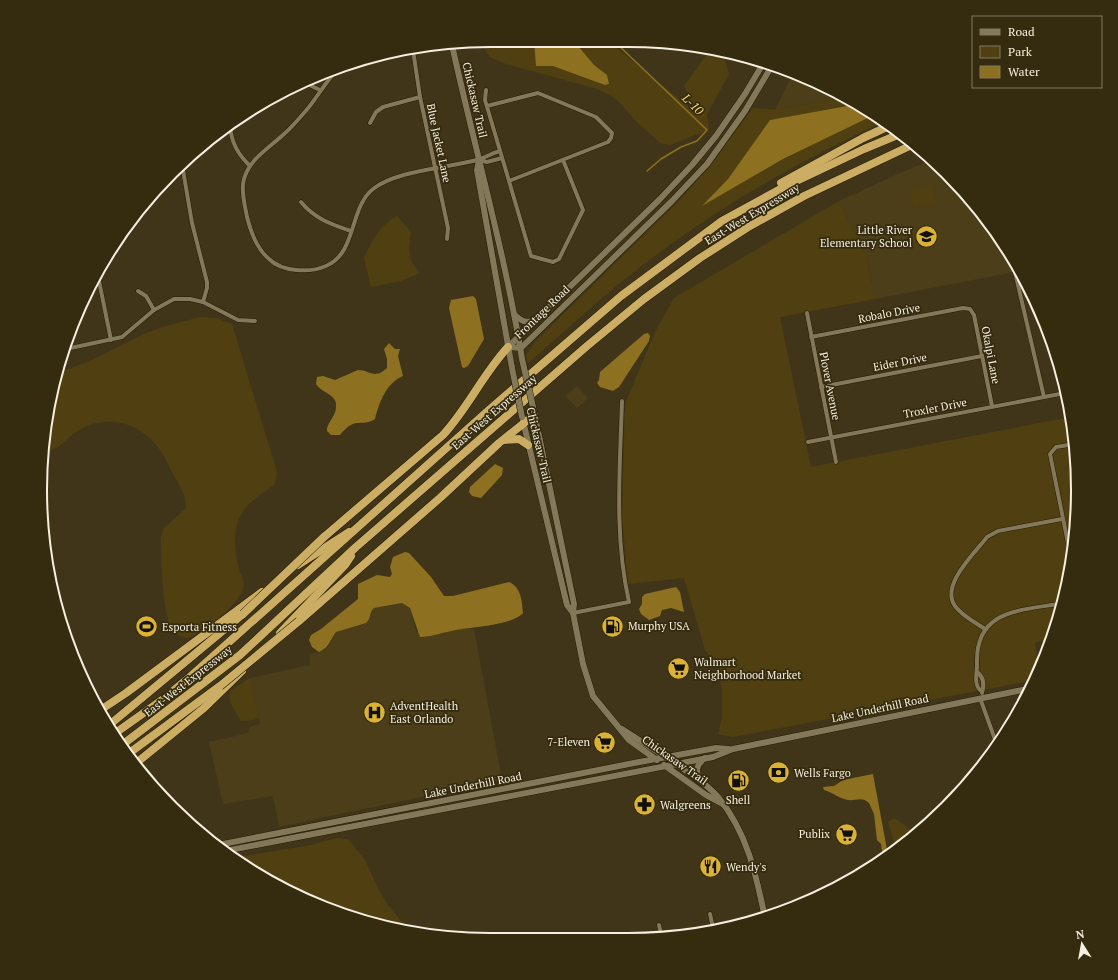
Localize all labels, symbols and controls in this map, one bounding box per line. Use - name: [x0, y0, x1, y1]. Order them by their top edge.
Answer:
- legend: [972, 16, 1102, 88]
- text: Road: [1008, 24, 1035, 39]
- text: Park: [1008, 44, 1033, 59]
- street label: Chickasaw Trail: [460, 61, 490, 139]
- text: Water: [1008, 64, 1040, 79]
- water label: L-10: [678, 90, 707, 118]
- street label: Blue Jacket Lane: [424, 102, 454, 184]
- street label: East-West Expressway: [702, 180, 802, 248]
- place label: Little River Elementary School: [820, 223, 913, 250]
- school or university icon: Little River Elementary School: [914, 223, 940, 249]
- street label: Frontage Road: [512, 282, 572, 342]
- street label: Robalo Drive: [857, 300, 922, 326]
- street label: Okalpi Lane: [979, 325, 1004, 386]
- street label: Eider Drive: [872, 350, 929, 374]
- street label: Plover Avenue: [817, 351, 844, 422]
- street label: East-West Expressway: [449, 371, 540, 453]
- street label: Troxler Drive: [902, 395, 968, 421]
- street label: Chickasaw Trail: [524, 406, 554, 484]
- fuel station icon: Murphy USA: [599, 613, 625, 639]
- sports icon: Esporta Fitness: [134, 614, 160, 640]
- place label: Murphy USA: [628, 619, 690, 633]
- place label: Esporta Fitness: [162, 620, 237, 634]
- street label: East-West Expressway: [141, 642, 235, 720]
- supermarket icon: Walmart Neighborhood Market: [666, 655, 692, 681]
- place label: Walmart Neighborhood Market: [694, 655, 801, 682]
- street label: Lake Underhill Road: [830, 691, 930, 725]
- hospital icon: AdventHealth East Orlando: [361, 699, 387, 725]
- place label: AdventHealth East Orlando: [390, 699, 459, 726]
- supermarket icon: 7-Eleven: [592, 729, 618, 755]
- street label: Chickasaw Trail: [639, 732, 711, 788]
- place label: 7-Eleven: [548, 735, 590, 749]
- bank icon: Wells Fargo: [766, 760, 792, 786]
- place label: Wells Fargo: [794, 766, 851, 780]
- fuel station icon: Shell: [725, 767, 751, 793]
- street label: Lake Underhill Road: [423, 769, 523, 801]
- pharmacy icon: Walgreens: [631, 792, 657, 818]
- place label: Shell: [726, 793, 750, 807]
- place label: Walgreens: [660, 798, 711, 812]
- supermarket icon: Publix: [833, 821, 859, 847]
- place label: Publix: [799, 827, 830, 841]
- restaurant icon: Wendy's: [698, 854, 724, 880]
- place label: Wendy's: [726, 860, 766, 874]
- north arrow: [1062, 924, 1102, 964]
- text: N: [1075, 926, 1086, 942]

